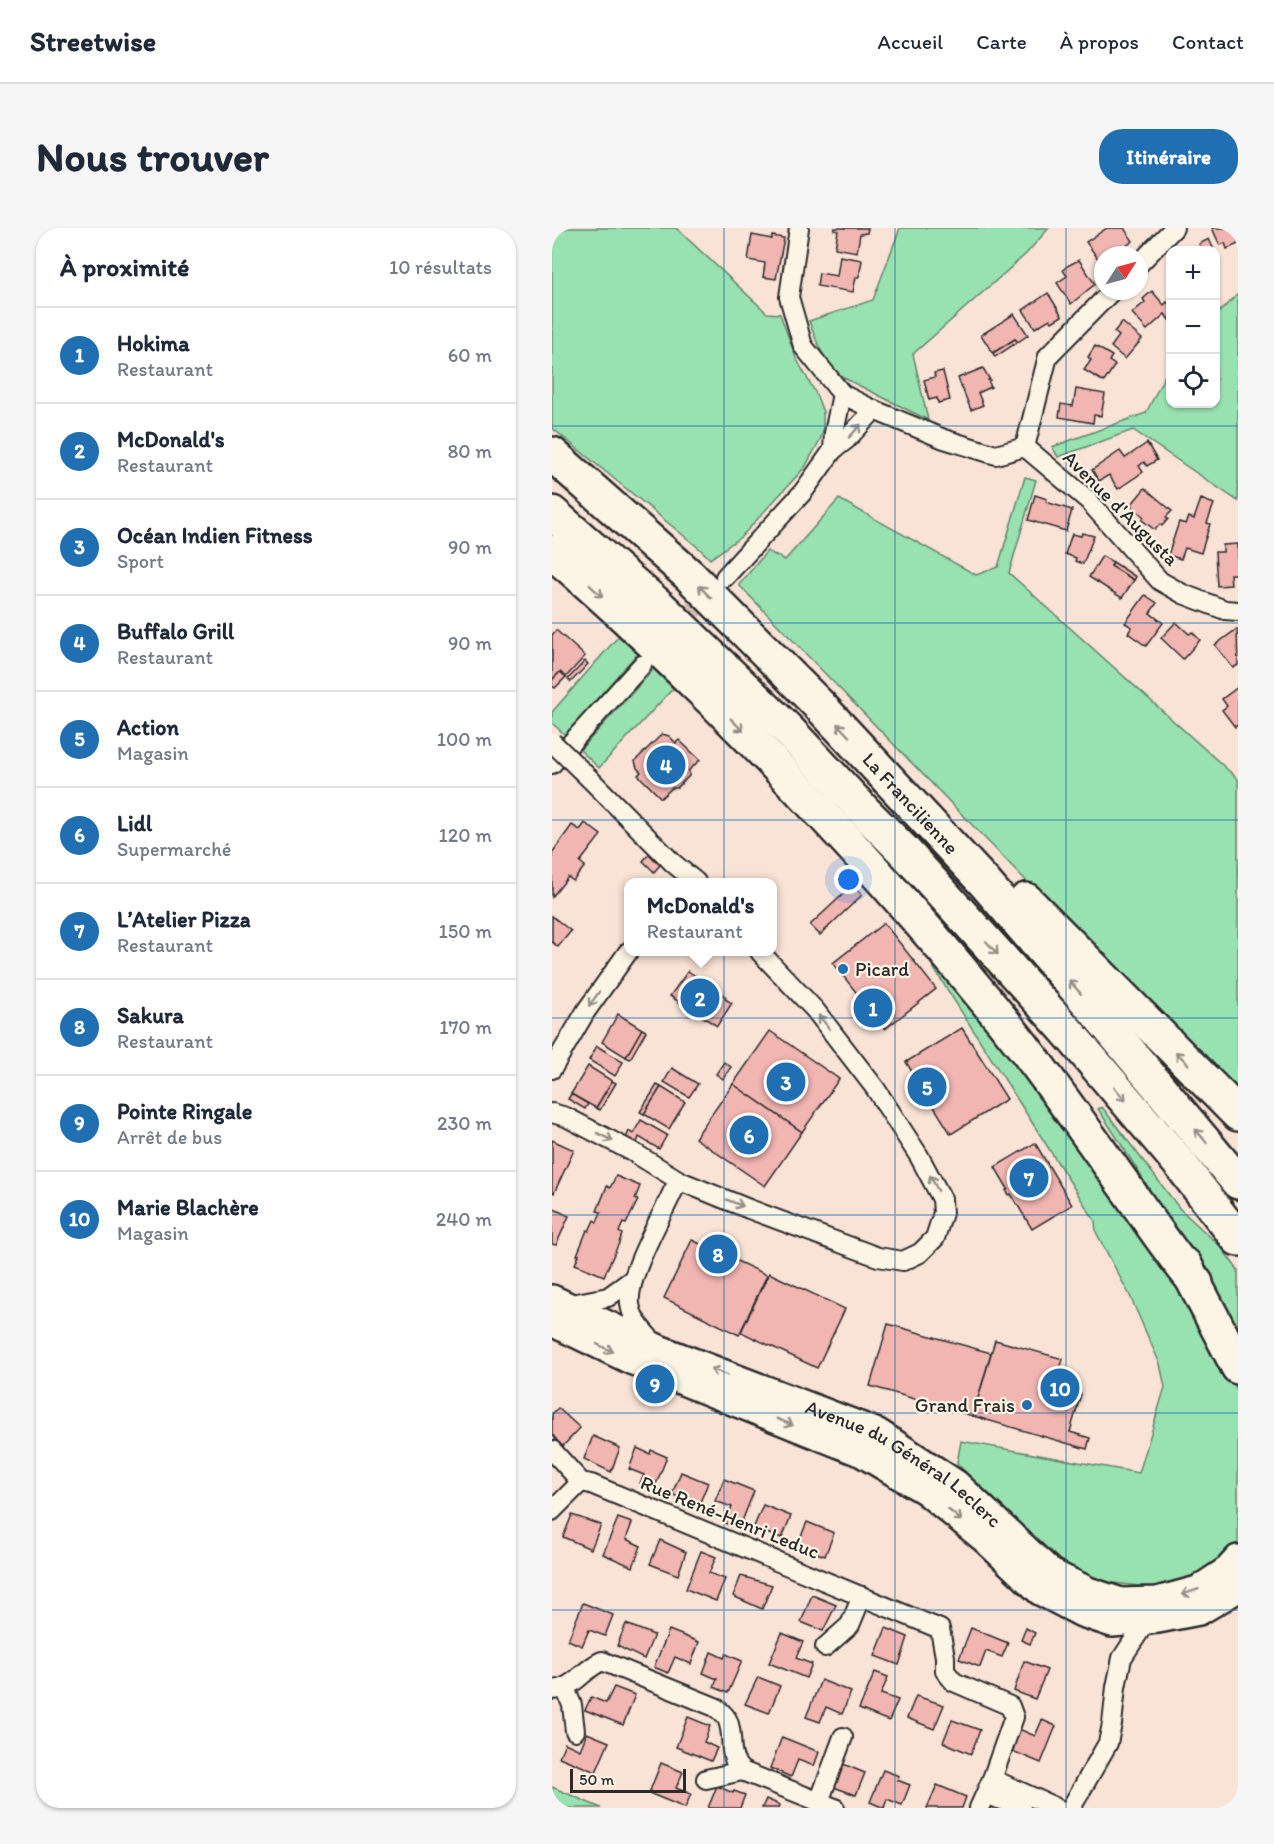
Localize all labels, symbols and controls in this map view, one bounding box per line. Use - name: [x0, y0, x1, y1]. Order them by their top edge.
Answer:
- text: Streetwise: [30, 24, 156, 58]
- text: Accueil: [878, 29, 943, 54]
- text: Carte: [976, 29, 1027, 54]
- text: À propos: [1060, 29, 1139, 54]
- text: Contact: [1172, 29, 1244, 54]
- button: Itinéraire: [1099, 129, 1238, 184]
- text: Nous trouver: [36, 131, 269, 182]
- north arrow: [1094, 246, 1148, 300]
- map controls: [1166, 246, 1220, 408]
- button: +: [1166, 246, 1220, 300]
- text: À proximité: [60, 251, 189, 283]
- text: 10 résultats: [389, 255, 492, 279]
- button: −: [1166, 300, 1220, 354]
- text: Hokima: [117, 330, 190, 357]
- text: 1: [75, 343, 84, 367]
- text: 60 m: [448, 343, 492, 367]
- button: locate: [1166, 354, 1220, 408]
- text: Restaurant: [117, 357, 213, 381]
- one-way arrow: [848, 424, 862, 439]
- text: McDonald's: [117, 426, 225, 453]
- text: 2: [74, 439, 85, 463]
- text: 80 m: [447, 439, 492, 463]
- street label: Avenue d'Augusta: [1058, 445, 1184, 571]
- text: Restaurant: [117, 453, 213, 477]
- text: Océan Indien Fitness: [117, 522, 313, 549]
- text: 3: [74, 535, 85, 559]
- text: 90 m: [448, 535, 492, 559]
- text: Sport: [117, 549, 164, 573]
- one-way arrow: [588, 584, 603, 598]
- one-way arrow: [698, 584, 713, 599]
- text: Buffalo Grill: [117, 618, 234, 645]
- text: 4: [73, 631, 86, 655]
- text: 90 m: [448, 631, 492, 655]
- text: Restaurant: [117, 645, 213, 669]
- text: Action: [117, 714, 179, 741]
- one-way arrow: [729, 718, 744, 733]
- one-way arrow: [835, 723, 850, 738]
- text: 5: [74, 727, 85, 751]
- text: 100 m: [437, 727, 492, 751]
- text: Magasin: [117, 741, 189, 765]
- pin: 4: [646, 742, 686, 788]
- street label: La Francilienne: [857, 747, 964, 859]
- text: Lidl: [117, 810, 152, 837]
- text: 6: [74, 823, 85, 847]
- text: 120 m: [439, 823, 492, 847]
- text: Supermarché: [117, 837, 231, 861]
- your location: [834, 865, 863, 894]
- popup: [624, 878, 777, 956]
- text: McDonald's: [647, 892, 754, 919]
- text: L’Atelier Pizza: [117, 906, 251, 933]
- text: 7: [75, 919, 84, 943]
- text: 150 m: [439, 919, 492, 943]
- text: Restaurant: [647, 919, 743, 943]
- text: Restaurant: [117, 933, 213, 957]
- one-way arrow: [985, 940, 999, 955]
- place label: Picard: [855, 957, 909, 981]
- marker: Picard: [836, 962, 850, 976]
- pin: 2: [680, 976, 720, 1020]
- one-way arrow: [1068, 980, 1082, 995]
- pin: 1: [854, 986, 892, 1030]
- one-way arrow: [588, 991, 600, 1007]
- text: Sakura: [117, 1002, 184, 1029]
- one-way arrow: [818, 1014, 831, 1030]
- text: 8: [74, 1015, 85, 1039]
- text: 170 m: [439, 1015, 492, 1039]
- text: Restaurant: [117, 1029, 213, 1053]
- one-way arrow: [1174, 1050, 1189, 1065]
- pin: 3: [766, 1060, 806, 1104]
- pin: 5: [908, 1064, 946, 1110]
- one-way arrow: [1114, 1086, 1127, 1102]
- text: Pointe Ringale: [117, 1098, 252, 1125]
- text: 9: [74, 1111, 85, 1135]
- text: 230 m: [437, 1111, 492, 1135]
- pin: 6: [730, 1112, 768, 1158]
- text: Arrêt de bus: [117, 1125, 222, 1149]
- one-way arrow: [1194, 1129, 1208, 1144]
- one-way arrow: [596, 1132, 614, 1144]
- pin: 7: [1010, 1156, 1048, 1200]
- one-way arrow: [928, 1175, 940, 1192]
- text: Marie Blachère: [117, 1194, 259, 1221]
- one-way arrow: [725, 1198, 743, 1209]
- text: 10: [69, 1207, 90, 1231]
- text: 240 m: [436, 1207, 492, 1231]
- text: Magasin: [117, 1221, 189, 1245]
- pin: 8: [698, 1232, 738, 1276]
- one-way arrow: [595, 1342, 613, 1354]
- pin: 9: [636, 1362, 674, 1406]
- one-way arrow: [710, 1366, 729, 1377]
- pin: 10: [1040, 1366, 1080, 1410]
- place label: Grand Frais: [915, 1393, 1015, 1417]
- street label: Avenue du Général Leclerc: [802, 1394, 1006, 1532]
- marker: Grand Frais: [1020, 1398, 1034, 1412]
- one-way arrow: [775, 1417, 794, 1428]
- street label: Rue René-Henri Leduc: [637, 1470, 823, 1564]
- one-way arrow: [947, 1508, 963, 1521]
- one-way arrow: [1181, 1587, 1200, 1598]
- scale bar: [570, 1766, 686, 1794]
- text: 50 m: [579, 1770, 614, 1789]

